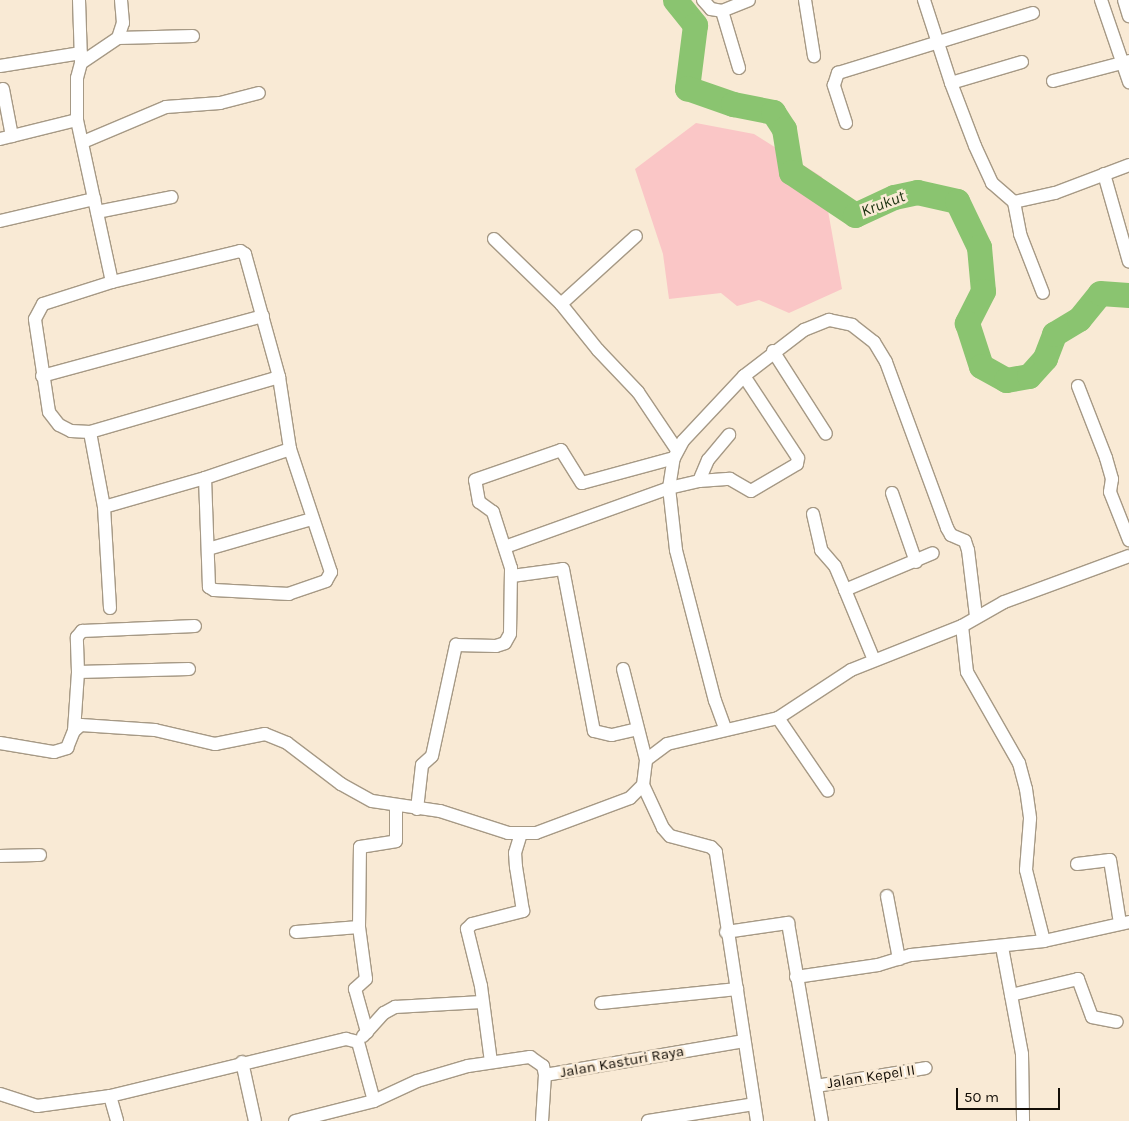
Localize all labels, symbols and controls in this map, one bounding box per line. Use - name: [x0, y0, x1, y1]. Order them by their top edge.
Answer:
- water label: Krukut: [858, 187, 908, 221]
- street label: Jalan Kasturi Raya: [559, 1042, 685, 1082]
- street label: Jalan Kepel II: [826, 1061, 916, 1093]
- scale bar: [959, 1078, 1063, 1110]
- text: 50 m: [964, 1088, 999, 1106]

